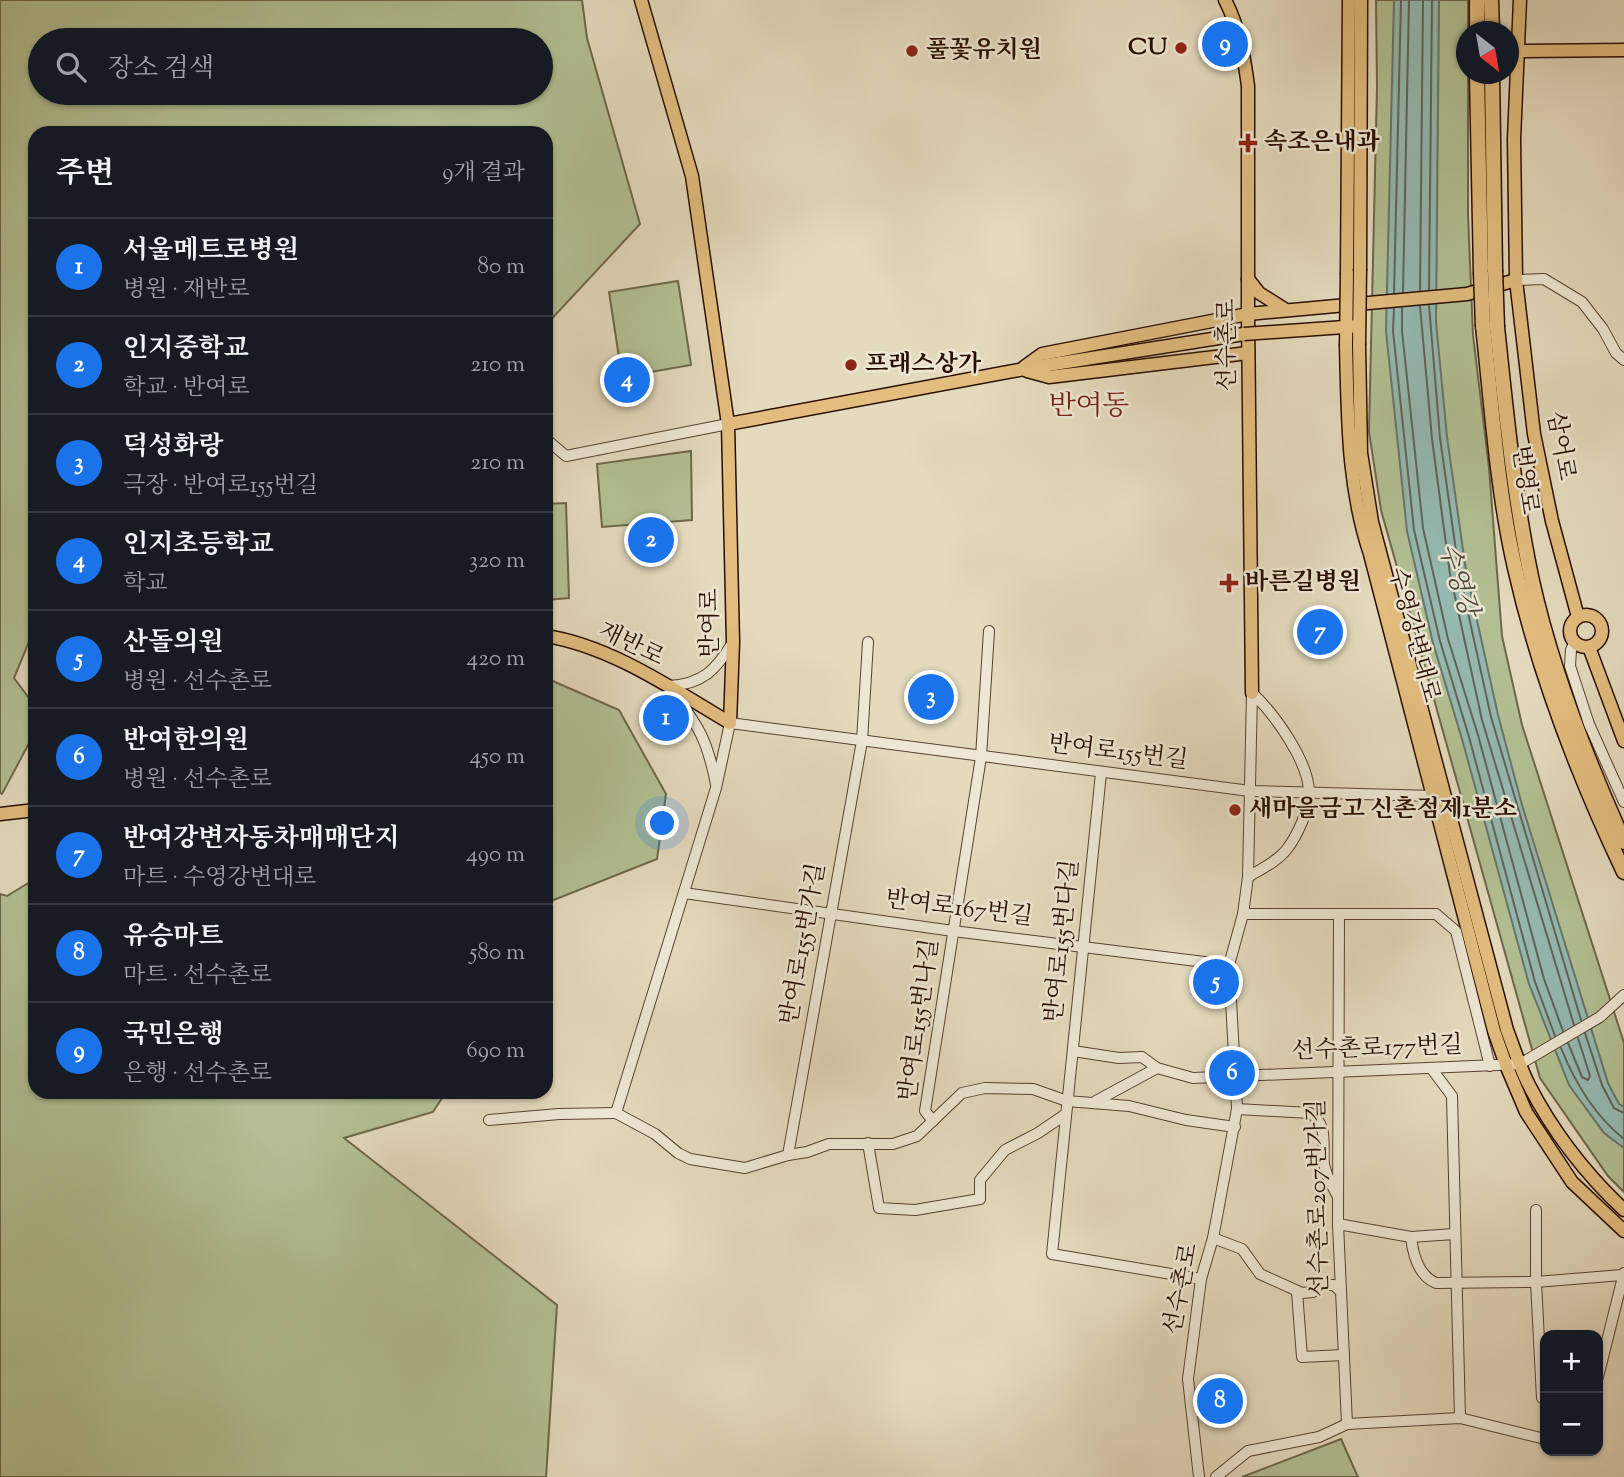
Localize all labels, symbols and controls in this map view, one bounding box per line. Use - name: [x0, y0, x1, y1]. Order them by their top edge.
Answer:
- pin: 9: [1202, 18, 1248, 70]
- north arrow: [1456, 21, 1519, 84]
- search box: [28, 28, 553, 105]
- place label: CU: [1128, 31, 1167, 65]
- place label: 풀꽃유치원: [926, 34, 1042, 68]
- marker: CU: [1173, 40, 1189, 56]
- marker: 풀꽃유치원: [904, 43, 920, 59]
- icon: search: [52, 48, 90, 86]
- text: 장소 검색: [108, 51, 214, 88]
- place label: 속조은내과: [1264, 126, 1380, 160]
- marker: 속조은내과: [1238, 133, 1258, 153]
- text: 주변: [56, 153, 114, 196]
- text: 9개 결과: [442, 157, 525, 190]
- text: 서울메트로병원: [123, 233, 299, 270]
- text: 1: [75, 251, 83, 284]
- text: 80 m: [477, 251, 525, 284]
- text: 병원 · 재반로: [123, 274, 250, 307]
- street label: 선수촌로: [1211, 299, 1245, 391]
- text: 인지중학교: [123, 331, 249, 368]
- place label: 프래스상가: [865, 348, 982, 382]
- text: 2: [74, 349, 84, 382]
- text: 210 m: [471, 349, 525, 382]
- pin: 4: [604, 354, 650, 406]
- marker: 프래스상가: [843, 357, 859, 373]
- text: 학교 · 반여로: [123, 372, 250, 405]
- district label: 반여동: [1048, 387, 1130, 427]
- street label: 삼어로: [1537, 409, 1583, 483]
- text: 덕성화랑: [123, 429, 223, 466]
- street label: 번영로: [1502, 443, 1546, 517]
- text: 3: [74, 447, 84, 480]
- text: 210 m: [471, 447, 525, 480]
- text: 극장 · 반여로155번길: [123, 470, 318, 503]
- pin: 2: [628, 514, 674, 566]
- text: 인지초등학교: [123, 527, 274, 564]
- water label: 수영강: [1428, 538, 1487, 625]
- text: 4: [73, 545, 85, 578]
- text: 320 m: [469, 545, 525, 578]
- street label: 수영강변대로: [1379, 563, 1447, 707]
- place label: 바른길병원: [1245, 566, 1361, 600]
- text: 학교: [123, 568, 167, 601]
- marker: 바른길병원: [1219, 573, 1239, 593]
- street label: 반여로: [694, 588, 728, 658]
- pin: 7: [1297, 606, 1343, 658]
- street label: 재반로: [592, 614, 670, 676]
- text: 산돌의원: [123, 625, 223, 662]
- text: 5: [75, 643, 83, 676]
- text: 420 m: [467, 643, 525, 676]
- text: 병원 · 선수촌로: [123, 666, 272, 699]
- pin: 3: [908, 671, 954, 723]
- pin: 1: [643, 692, 689, 744]
- text: 반여한의원: [123, 723, 249, 760]
- street label: 반여로155번길: [1046, 728, 1190, 778]
- text: 6: [73, 741, 85, 774]
- text: 450 m: [469, 741, 525, 774]
- text: 병원 · 선수촌로: [123, 764, 272, 797]
- place label: 새마을금고 신촌점제1분소: [1249, 793, 1517, 827]
- marker: 새마을금고 신촌점제1분소: [1227, 802, 1243, 818]
- your location: [645, 806, 679, 840]
- text: 반여강변자동차매매단지: [123, 821, 399, 858]
- text: 7: [73, 839, 85, 872]
- text: 490 m: [466, 839, 525, 872]
- street label: 반여로155번다길: [1038, 858, 1088, 1024]
- street label: 반여로155번가길: [773, 860, 835, 1028]
- text: 마트 · 수영강변대로: [123, 862, 316, 895]
- street label: 반여로167번길: [883, 883, 1035, 935]
- text: 유승마트: [123, 919, 223, 956]
- street label: 반여로155번나길: [892, 936, 948, 1104]
- text: 8: [73, 937, 85, 970]
- text: 580 m: [470, 937, 525, 970]
- pin: 5: [1193, 956, 1239, 1008]
- text: 마트 · 선수촌로: [123, 960, 272, 993]
- text: 국민은행: [123, 1017, 223, 1054]
- street label: 선수촌로177번길: [1291, 1029, 1463, 1069]
- text: 9: [73, 1035, 85, 1068]
- text: 690 m: [466, 1035, 525, 1068]
- pin: 6: [1209, 1047, 1255, 1099]
- text: 은행 · 선수촌로: [123, 1058, 272, 1091]
- street label: 선수촌로207번가길: [1300, 1099, 1338, 1297]
- street label: 선수촌로: [1156, 1240, 1208, 1338]
- map controls: [1540, 1330, 1603, 1456]
- button: +: [1540, 1330, 1603, 1393]
- pin: 8: [1197, 1375, 1243, 1427]
- button: −: [1540, 1393, 1603, 1456]

